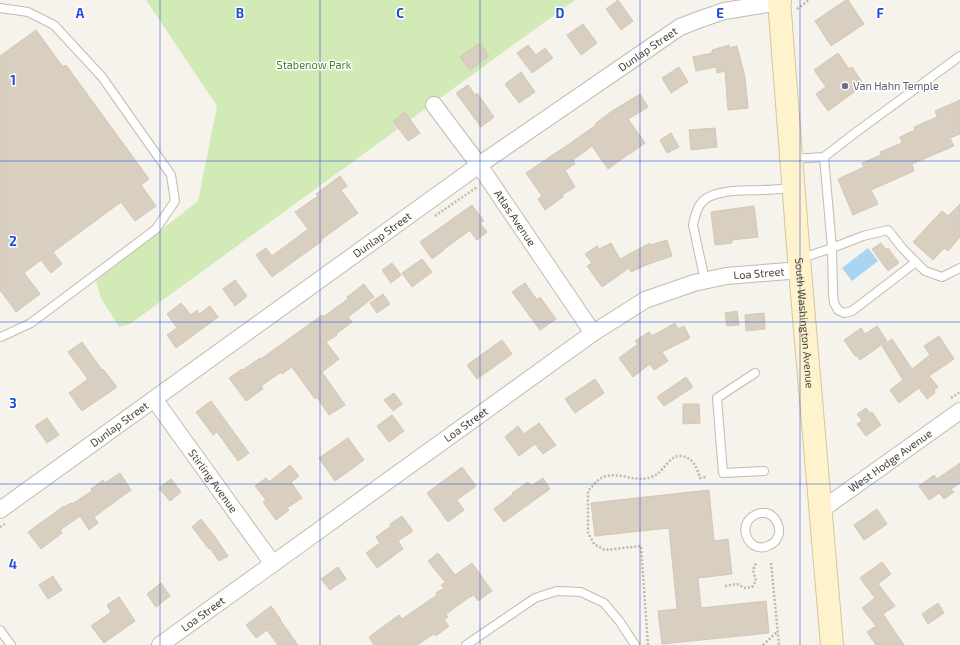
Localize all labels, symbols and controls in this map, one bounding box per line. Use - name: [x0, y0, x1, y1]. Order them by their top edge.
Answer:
- text: A: [76, 5, 85, 21]
- text: B: [236, 5, 244, 21]
- text: C: [396, 5, 404, 21]
- text: D: [556, 5, 565, 21]
- text: E: [716, 5, 724, 21]
- text: F: [876, 5, 884, 21]
- street label: Dunlap Street: [615, 24, 680, 74]
- park label: Stabenow Park: [277, 58, 352, 71]
- text: 1: [10, 72, 16, 88]
- place label: Van Hahn Temple: [853, 79, 939, 92]
- marker: Van Hahn Temple: [840, 81, 850, 91]
- street label: Atlas Avenue: [492, 187, 539, 248]
- street label: Dunlap Street: [350, 209, 414, 260]
- text: 2: [9, 233, 17, 249]
- street label: South Washington Avenue: [793, 257, 817, 389]
- street label: Loa Street: [733, 264, 785, 281]
- text: 3: [9, 395, 17, 411]
- street label: Dunlap Street: [87, 398, 151, 449]
- street label: Loa Street: [441, 404, 490, 444]
- street label: West Hodge Avenue: [846, 426, 934, 494]
- street label: Stirling Avenue: [186, 446, 241, 515]
- text: 4: [9, 556, 17, 572]
- street label: Loa Street: [178, 593, 227, 634]

